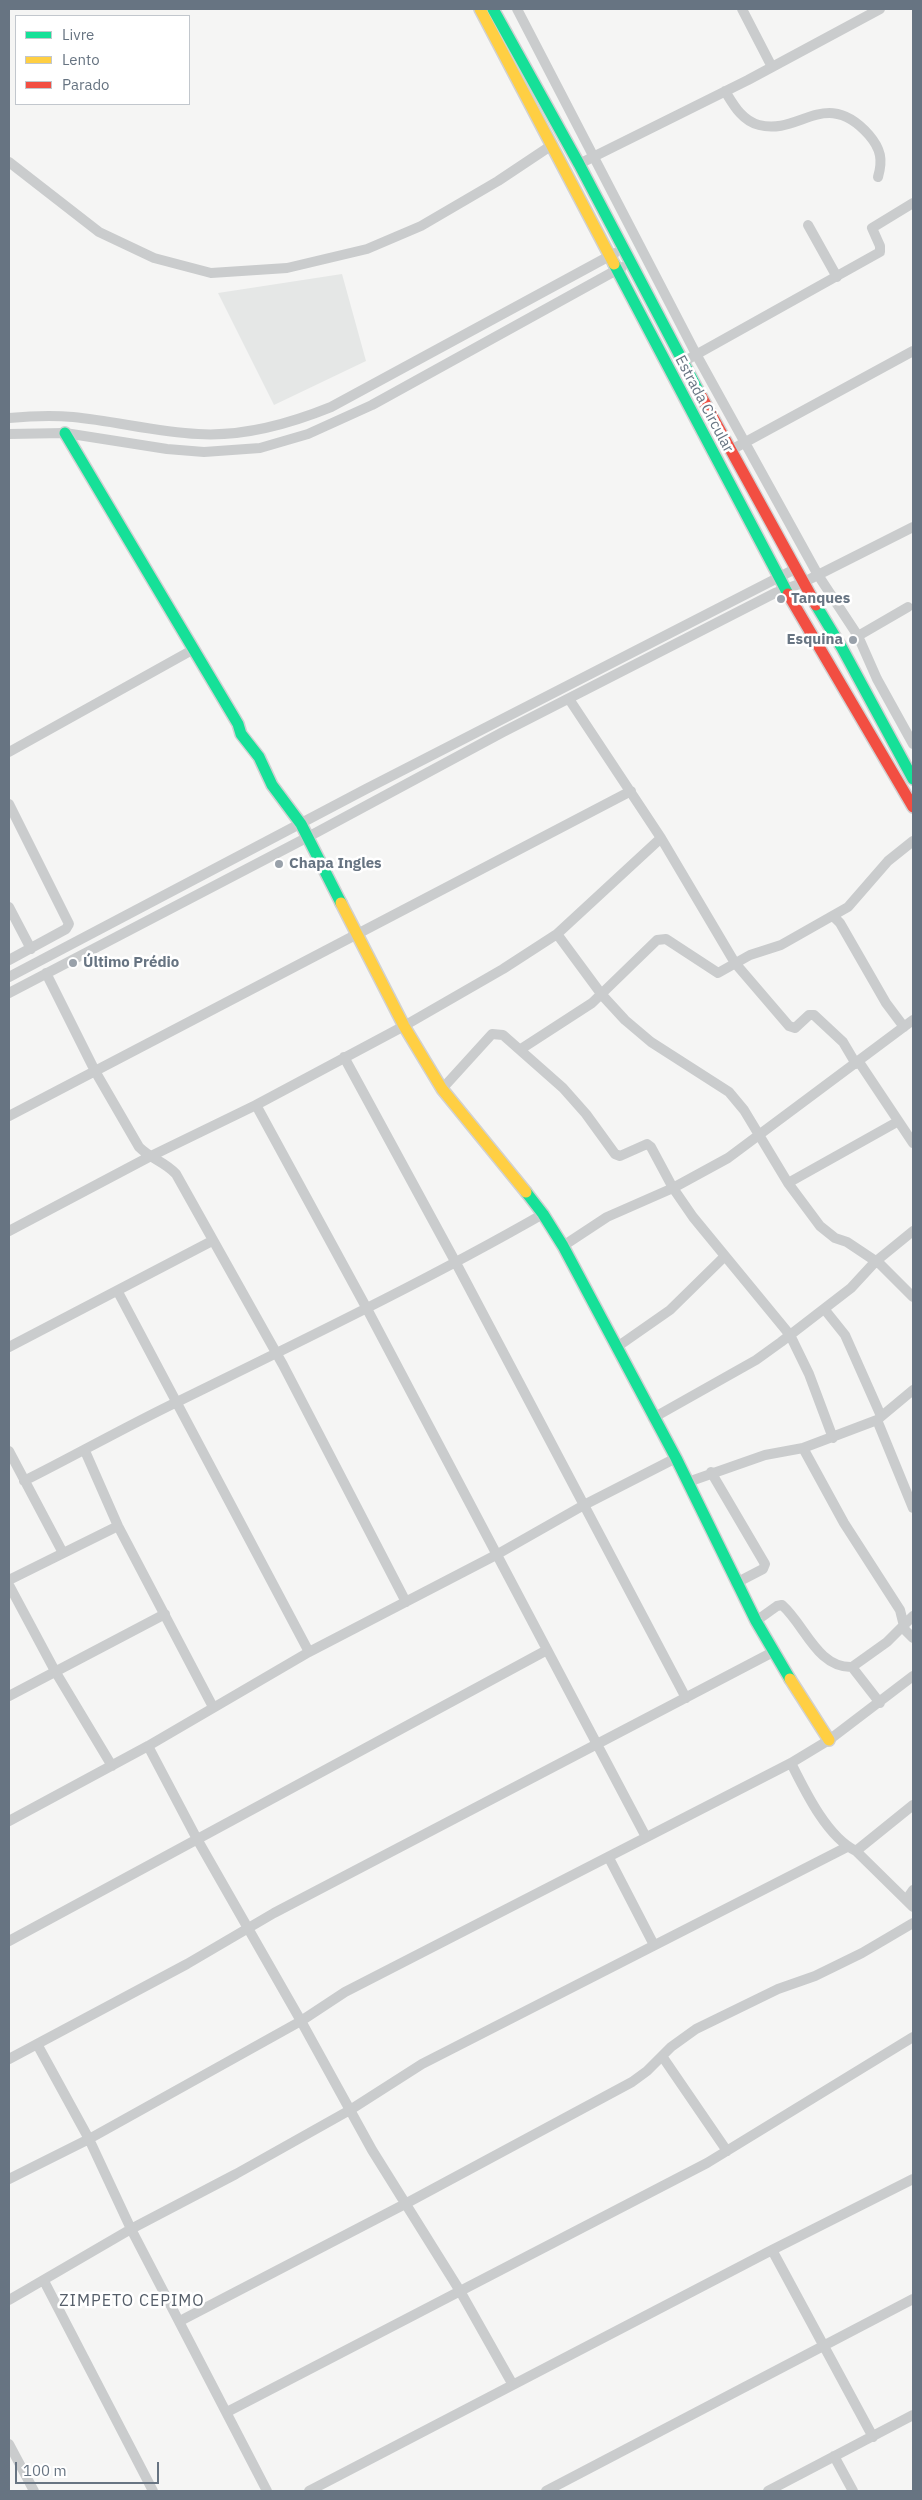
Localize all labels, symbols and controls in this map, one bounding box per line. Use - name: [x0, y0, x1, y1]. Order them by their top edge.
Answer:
- legend: [15, 15, 190, 105]
- text: Livre: [62, 25, 94, 44]
- text: Lento: [62, 50, 100, 69]
- text: Parado: [62, 75, 110, 94]
- street label: Estrada Circular: [671, 353, 737, 455]
- place label: Tanques: [791, 590, 850, 608]
- marker: Tanques: [775, 593, 787, 605]
- place label: Esquina: [787, 631, 843, 649]
- marker: Esquina: [847, 634, 859, 646]
- place label: Chapa Ingles: [289, 855, 382, 873]
- marker: Chapa Ingles: [273, 858, 285, 870]
- place label: Último Prédio: [83, 954, 179, 972]
- marker: Último Prédio: [67, 957, 79, 969]
- district label: ZIMPETO CEPIMO: [58, 2291, 206, 2311]
- scale bar: [18, 2452, 161, 2484]
- text: 100 m: [23, 2461, 67, 2480]

